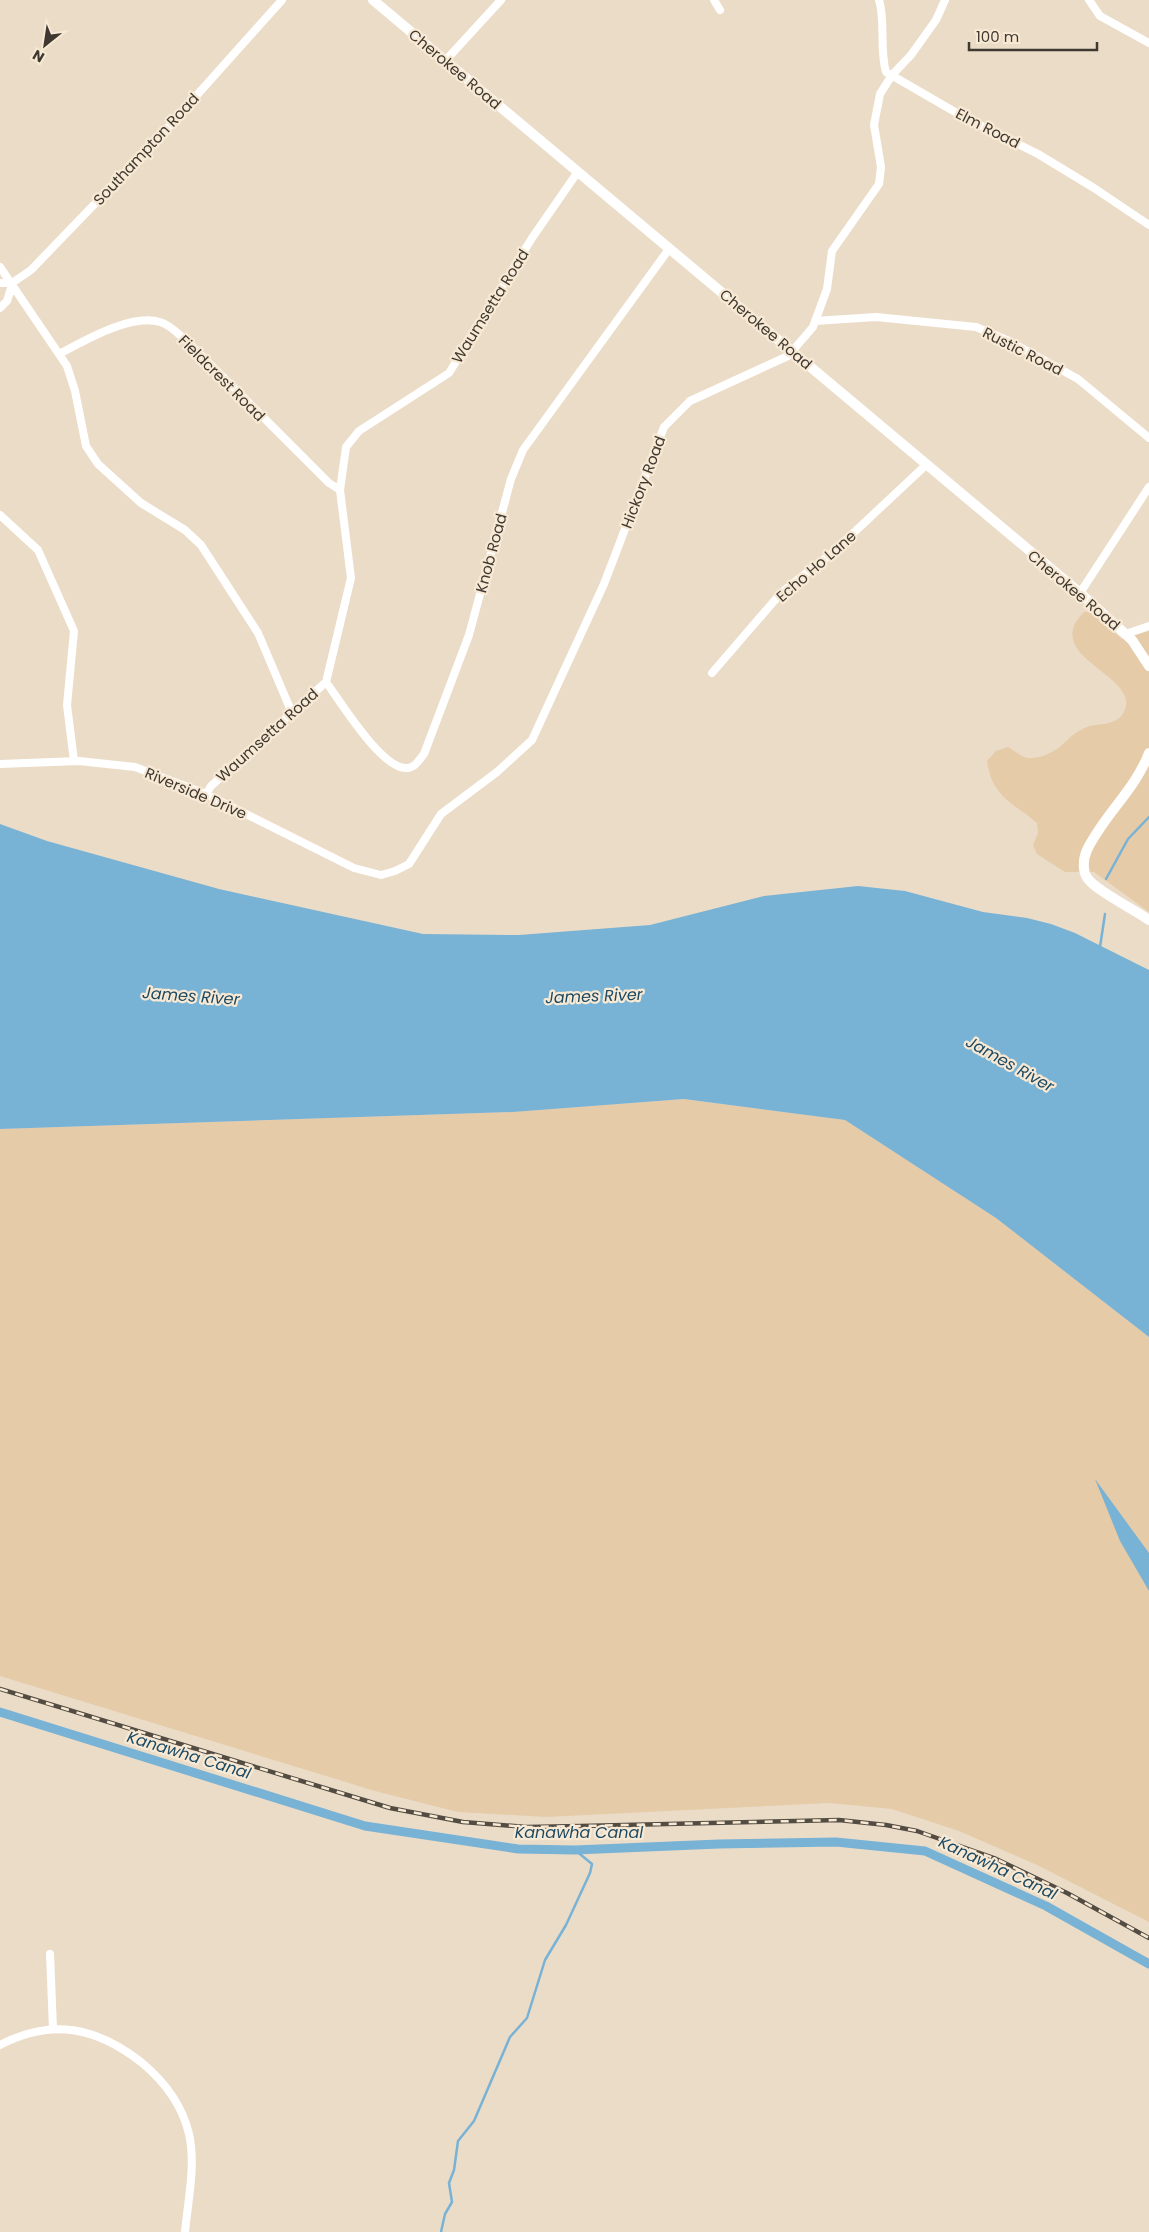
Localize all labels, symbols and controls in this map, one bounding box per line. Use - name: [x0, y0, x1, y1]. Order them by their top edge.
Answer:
- north arrow: [20, 20, 70, 70]
- scale bar: [969, 20, 1096, 52]
- street label: Cherokee Road: [404, 24, 506, 114]
- text: 100 m: [976, 26, 1019, 47]
- text: N: [29, 45, 48, 68]
- street label: Southampton Road: [88, 88, 204, 210]
- street label: Elm Road: [952, 103, 1024, 153]
- street label: Waumsetta Road: [446, 245, 534, 367]
- street label: Cherokee Road: [715, 284, 817, 374]
- street label: Rustic Road: [979, 322, 1067, 380]
- street label: Fieldcrest Road: [174, 330, 270, 426]
- street label: Hickory Road: [616, 433, 670, 531]
- street label: Knob Road: [470, 511, 512, 595]
- street label: Echo Ho Lane: [772, 525, 860, 607]
- street label: Cherokee Road: [1023, 545, 1125, 635]
- street label: Waumsetta Road: [211, 683, 323, 787]
- street label: Riverside Drive: [142, 762, 250, 824]
- water label: James River: [142, 981, 241, 1011]
- water label: James River: [545, 983, 644, 1009]
- water label: James River: [962, 1030, 1059, 1098]
- water label: Kanawha Canal: [124, 1725, 254, 1785]
- water label: Kanawha Canal: [515, 1821, 643, 1844]
- water label: Kanawha Canal: [935, 1830, 1061, 1906]

